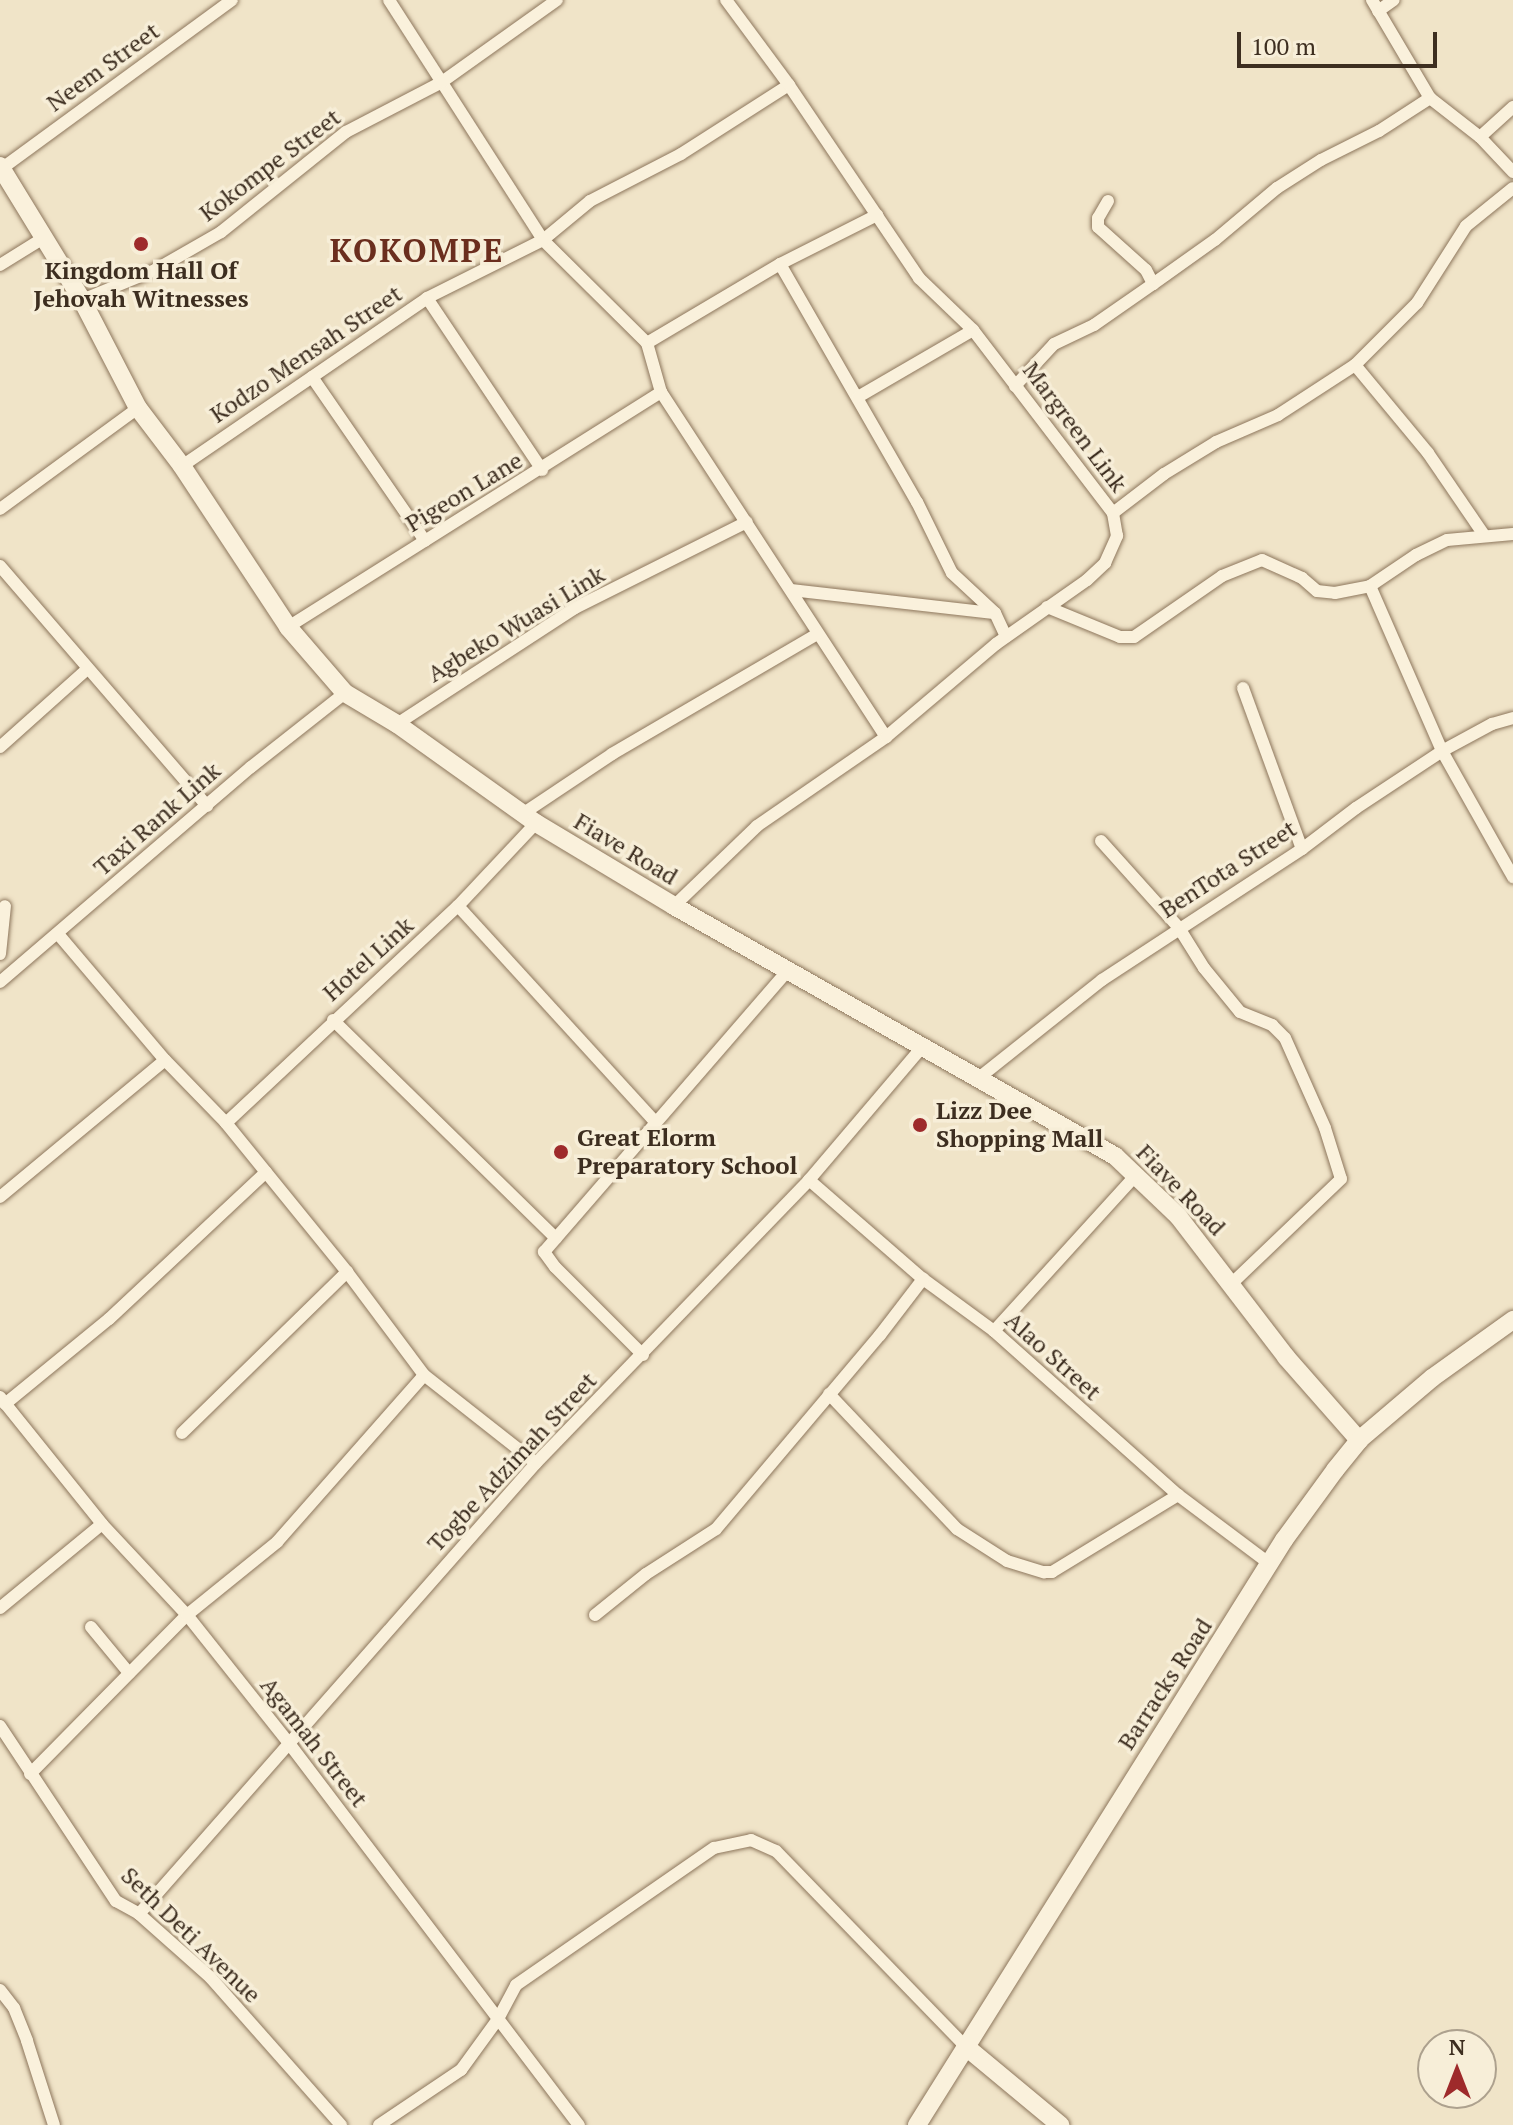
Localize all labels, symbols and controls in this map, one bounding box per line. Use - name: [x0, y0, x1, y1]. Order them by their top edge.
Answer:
- street label: Neem Street: [41, 16, 165, 118]
- scale bar: [1241, 16, 1441, 66]
- text: 100 m: [1251, 30, 1316, 62]
- street label: Kokompe Street: [194, 103, 346, 227]
- district label: KOKOMPE: [330, 231, 504, 269]
- marker: Kingdom Hall Of Jehovah Witnesses: [132, 235, 150, 253]
- place label: Kingdom Hall Of Jehovah Witnesses: [33, 257, 249, 313]
- street label: Kodzo Mensah Street: [205, 279, 407, 429]
- street label: Margreen Link: [1017, 356, 1133, 498]
- street label: Pigeon Lane: [400, 446, 528, 538]
- street label: Agbeko Wuasi Link: [422, 560, 610, 688]
- street label: Taxi Rank Link: [88, 756, 226, 882]
- street label: Fiave Road: [569, 807, 683, 891]
- street label: BenTota Street: [1154, 814, 1302, 924]
- street label: Hotel Link: [317, 911, 419, 1007]
- place label: Lizz Dee Shopping Mall: [936, 1097, 1103, 1153]
- marker: Lizz Dee Shopping Mall: [911, 1116, 929, 1134]
- place label: Great Elorm Preparatory School: [577, 1124, 798, 1180]
- street label: Fiave Road: [1130, 1138, 1232, 1242]
- marker: Great Elorm Preparatory School: [552, 1143, 570, 1161]
- street label: Alao Street: [999, 1306, 1107, 1406]
- street label: Togbe Adzimah Street: [421, 1366, 603, 1558]
- street label: Barracks Road: [1112, 1613, 1218, 1755]
- street label: Agamah Street: [254, 1671, 374, 1813]
- street label: Seth Deti Avenue: [115, 1861, 267, 2009]
- north arrow: [1417, 2029, 1497, 2109]
- text: N: [1449, 2032, 1465, 2061]

